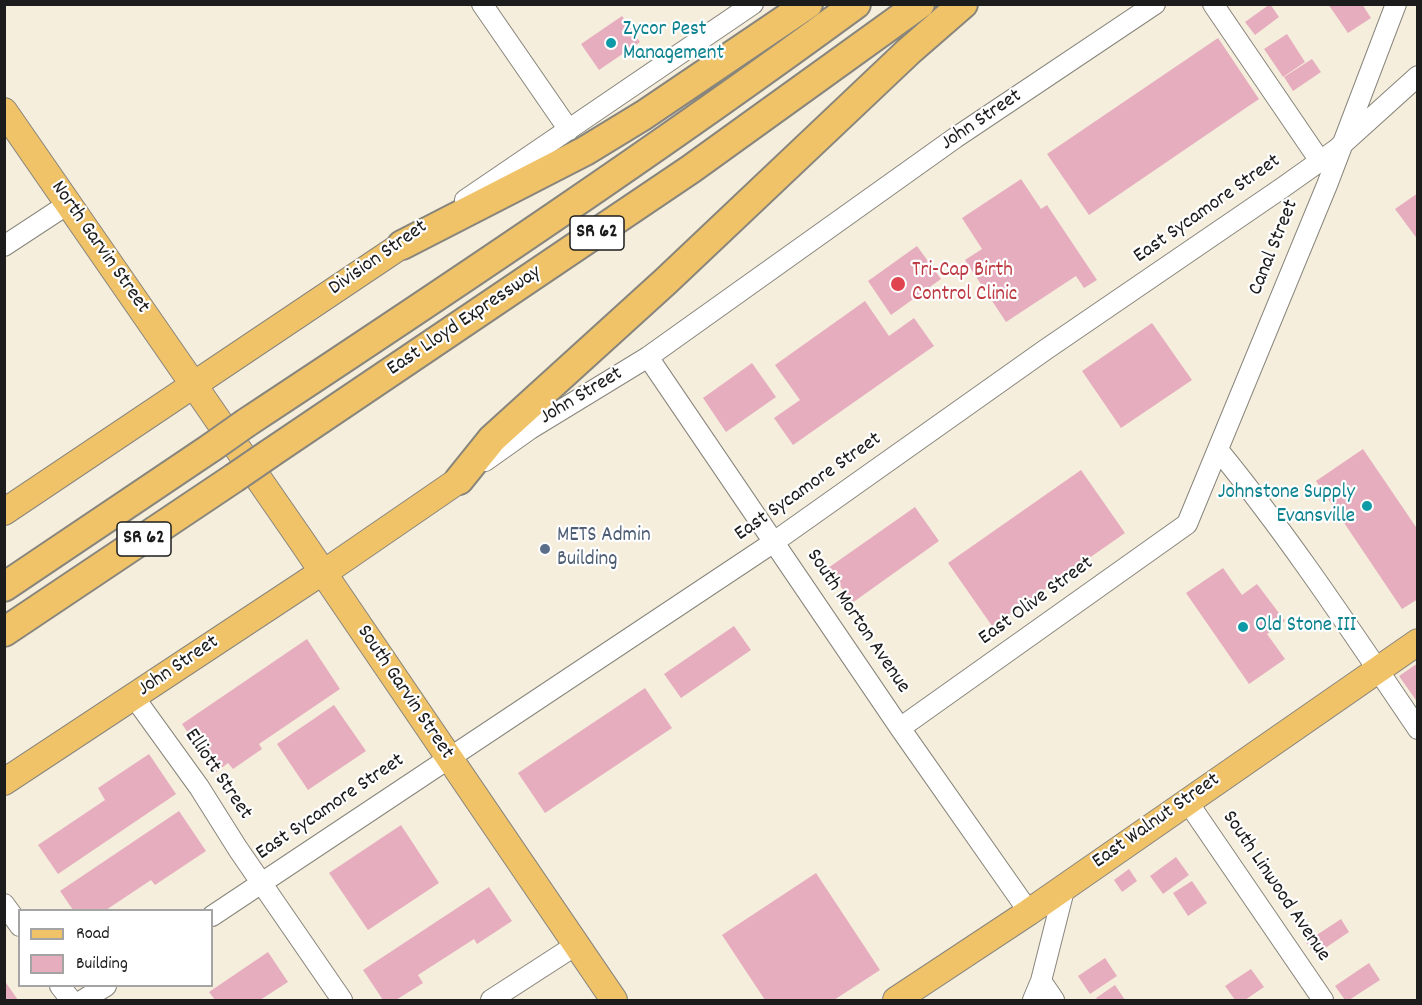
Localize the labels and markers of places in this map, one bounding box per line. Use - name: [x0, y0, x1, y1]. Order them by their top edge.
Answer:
- place label: Zycor Pest Management: [623, 18, 724, 68]
- marker: Zycor Pest Management: [604, 36, 618, 50]
- place label: Tri-Cap Birth Control Clinic: [912, 259, 1017, 309]
- marker: Tri-Cap Birth Control Clinic: [889, 275, 907, 293]
- place label: Johnstone Supply Evansville: [1218, 481, 1355, 531]
- marker: Johnstone Supply Evansville: [1360, 499, 1374, 513]
- place label: METS Admin Building: [557, 524, 651, 574]
- marker: METS Admin Building: [538, 542, 552, 556]
- place label: Old Stone III: [1255, 614, 1356, 640]
- marker: Old Stone III: [1236, 620, 1250, 634]

